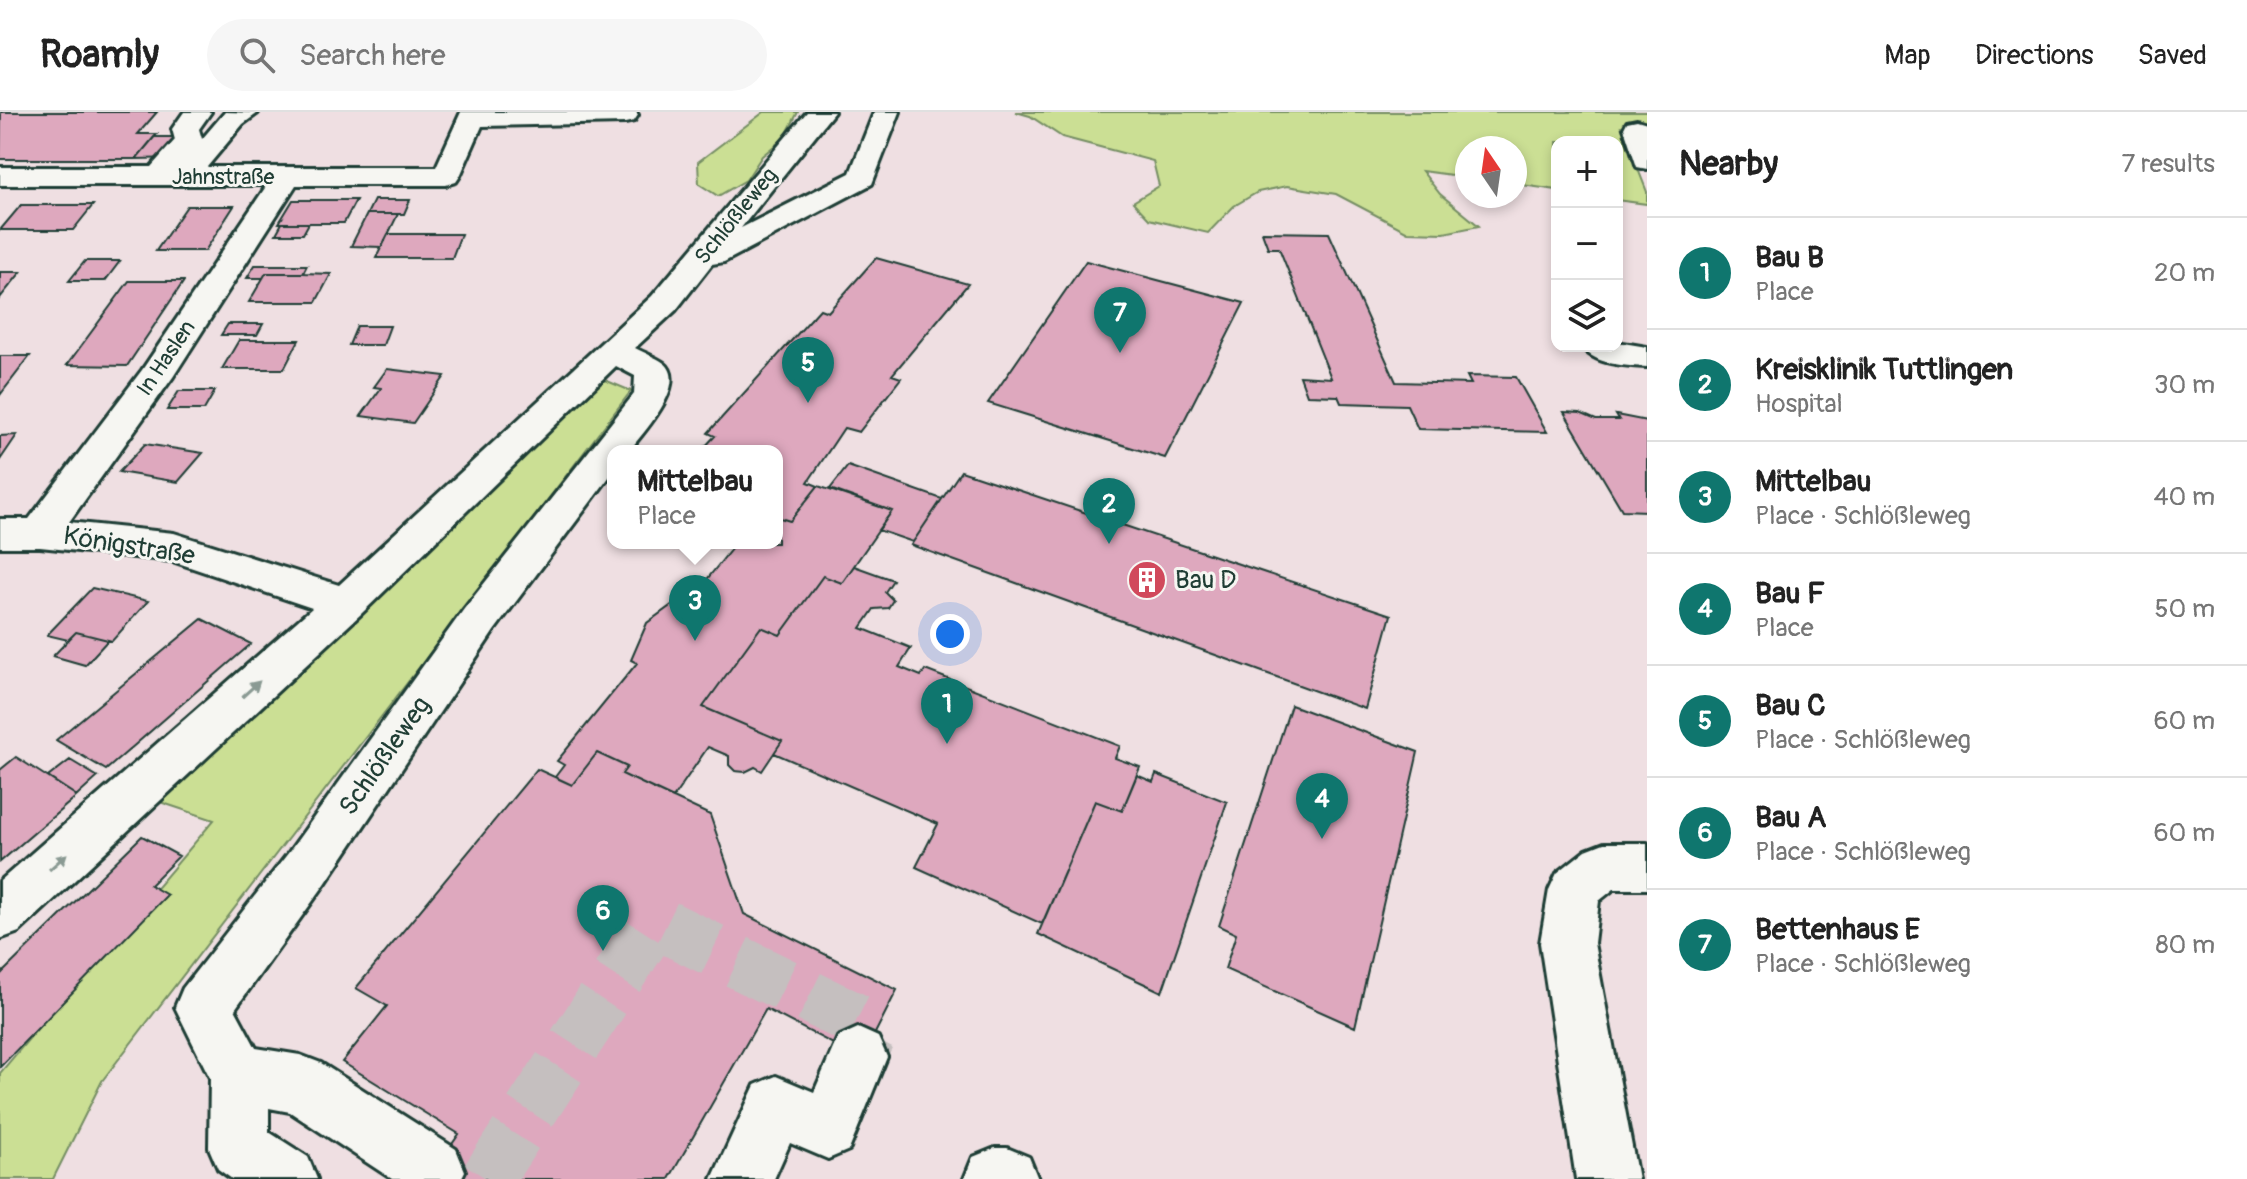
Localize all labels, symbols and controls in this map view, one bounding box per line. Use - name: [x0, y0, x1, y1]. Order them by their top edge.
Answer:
- search box: [207, 19, 767, 91]
- text: Roamly: [40, 31, 159, 79]
- icon: search: [235, 33, 279, 77]
- text: Search here: [299, 37, 446, 74]
- text: Map: [1884, 38, 1931, 73]
- text: Directions: [1975, 38, 2094, 73]
- text: Saved: [2138, 38, 2207, 73]
- north arrow: [1455, 136, 1527, 208]
- map controls: [1551, 136, 1623, 352]
- button: +: [1551, 136, 1623, 208]
- text: Nearby: [1679, 143, 1778, 186]
- text: 7 results: [2122, 148, 2215, 180]
- street label: Schlößleweg: [688, 162, 784, 270]
- street label: Jahnstraße: [172, 163, 275, 191]
- button: −: [1551, 208, 1623, 280]
- text: Bau B: [1755, 239, 1824, 276]
- text: 1: [1700, 257, 1710, 289]
- text: 20 m: [2154, 257, 2215, 289]
- text: Place: [1755, 276, 1814, 308]
- button: layers: [1551, 280, 1623, 352]
- pin: 7: [1094, 287, 1146, 353]
- street label: In Haslen: [130, 315, 202, 401]
- pin: 5: [782, 337, 834, 403]
- text: Kreisklinik Tuttlingen: [1755, 351, 2013, 388]
- text: 2: [1698, 369, 1712, 401]
- text: 30 m: [2154, 369, 2215, 401]
- text: Hospital: [1755, 388, 1843, 420]
- popup: [607, 445, 783, 549]
- text: Mittelbau: [637, 463, 753, 500]
- text: Mittelbau: [1755, 463, 1871, 500]
- pin: 2: [1083, 478, 1135, 544]
- text: 3: [1698, 481, 1712, 513]
- text: 40 m: [2153, 481, 2215, 513]
- text: Place: [637, 500, 696, 532]
- text: Place · Schlößleweg: [1755, 500, 1971, 532]
- street label: Königstraße: [61, 520, 197, 572]
- building icon: Bau D: [1126, 559, 1168, 601]
- place label: Bau D: [1175, 564, 1236, 596]
- pin: 3: [669, 575, 721, 641]
- text: Bau F: [1755, 575, 1825, 612]
- text: 4: [1697, 593, 1713, 625]
- text: 50 m: [2154, 593, 2215, 625]
- text: Place: [1755, 612, 1814, 644]
- your location: [930, 614, 970, 654]
- pin: 1: [921, 678, 973, 744]
- one-way arrow: [242, 680, 261, 698]
- text: Bau C: [1755, 687, 1825, 724]
- street label: Schlößleweg: [332, 690, 438, 822]
- text: 5: [1698, 705, 1712, 737]
- text: 60 m: [2153, 705, 2215, 737]
- text: Place · Schlößleweg: [1755, 724, 1971, 756]
- pin: 4: [1296, 773, 1348, 839]
- text: Bau A: [1755, 799, 1826, 836]
- text: 6: [1697, 817, 1713, 849]
- text: 60 m: [2153, 817, 2215, 849]
- text: Place · Schlößleweg: [1755, 836, 1971, 868]
- one-way arrow: [48, 854, 67, 872]
- pin: 6: [577, 885, 629, 951]
- text: Bettenhaus E: [1755, 911, 1920, 948]
- text: 7: [1698, 929, 1712, 961]
- text: 80 m: [2155, 929, 2215, 961]
- text: Place · Schlößleweg: [1755, 948, 1971, 980]

